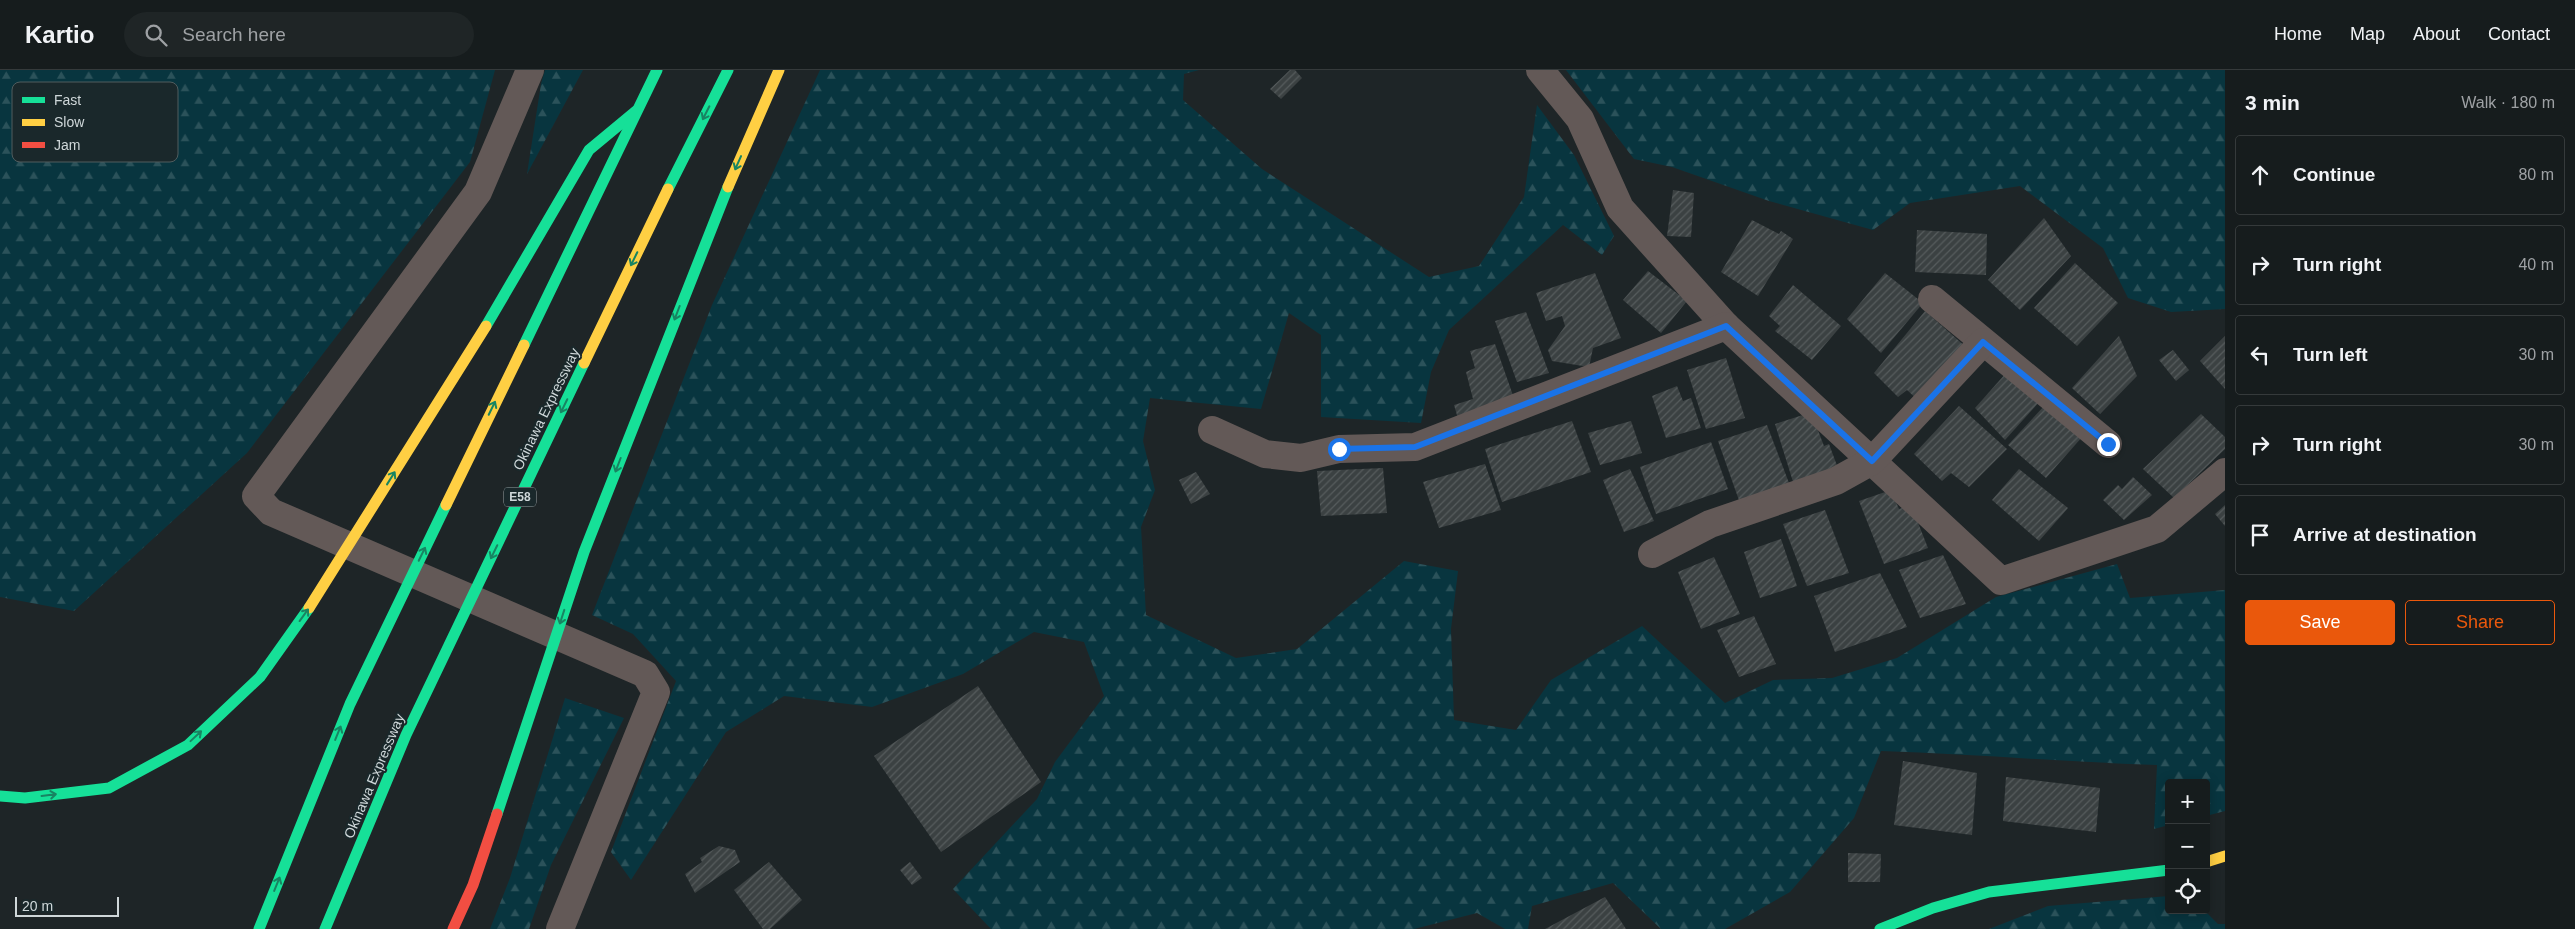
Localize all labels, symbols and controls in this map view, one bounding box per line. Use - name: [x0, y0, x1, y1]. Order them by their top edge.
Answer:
- search box: [124, 12, 474, 57]
- text: Kartio: [25, 21, 94, 48]
- icon: search: [142, 21, 170, 49]
- text: Search here: [182, 24, 286, 45]
- text: Home: [2274, 24, 2322, 44]
- text: Map: [2350, 24, 2385, 44]
- text: About: [2413, 24, 2460, 44]
- text: Contact: [2488, 24, 2550, 44]
- legend: [12, 82, 178, 162]
- text: 3 min: [2245, 91, 2300, 114]
- text: Fast: [54, 92, 81, 108]
- text: Walk · 180 m: [2461, 94, 2555, 111]
- one-way arrow: [701, 106, 711, 121]
- text: Slow: [54, 114, 85, 130]
- text: Jam: [54, 137, 80, 153]
- one-way arrow: [733, 155, 743, 170]
- icon: ahead: [2246, 161, 2274, 189]
- text: Continue: [2293, 164, 2375, 185]
- text: 80 m: [2518, 166, 2554, 183]
- one-way arrow: [629, 251, 638, 266]
- icon: right: [2246, 251, 2274, 279]
- text: Turn right: [2293, 254, 2381, 275]
- text: 40 m: [2518, 256, 2554, 273]
- one-way arrow: [672, 305, 681, 320]
- icon: left: [2246, 341, 2274, 369]
- text: Turn left: [2293, 344, 2368, 365]
- street label: Okinawa Expressway: [509, 345, 583, 473]
- text: 30 m: [2518, 346, 2554, 363]
- one-way arrow: [559, 398, 569, 413]
- one-way arrow: [488, 401, 498, 416]
- icon: right: [2246, 431, 2274, 459]
- route end: [2097, 433, 2120, 456]
- text: Turn right: [2293, 434, 2381, 455]
- text: 30 m: [2518, 436, 2554, 453]
- route start: [1328, 438, 1351, 461]
- one-way arrow: [612, 457, 621, 472]
- one-way arrow: [386, 472, 396, 486]
- road number: E58: [504, 488, 536, 507]
- icon: arrive: [2246, 521, 2274, 549]
- text: Arrive at destination: [2293, 524, 2477, 545]
- one-way arrow: [489, 544, 498, 559]
- one-way arrow: [417, 547, 427, 562]
- button: Save: [2245, 600, 2395, 645]
- button: Share: [2405, 600, 2555, 645]
- one-way arrow: [299, 608, 309, 622]
- one-way arrow: [557, 609, 566, 625]
- street label: Okinawa Expressway: [340, 711, 408, 841]
- one-way arrow: [334, 726, 344, 741]
- one-way arrow: [190, 730, 203, 742]
- map controls: [2165, 779, 2210, 914]
- button: +: [2165, 779, 2210, 824]
- one-way arrow: [40, 790, 56, 800]
- button: −: [2165, 824, 2210, 869]
- button: locate: [2165, 869, 2210, 914]
- one-way arrow: [273, 877, 282, 892]
- scale bar: [15, 894, 119, 917]
- text: 20 m: [22, 898, 53, 914]

